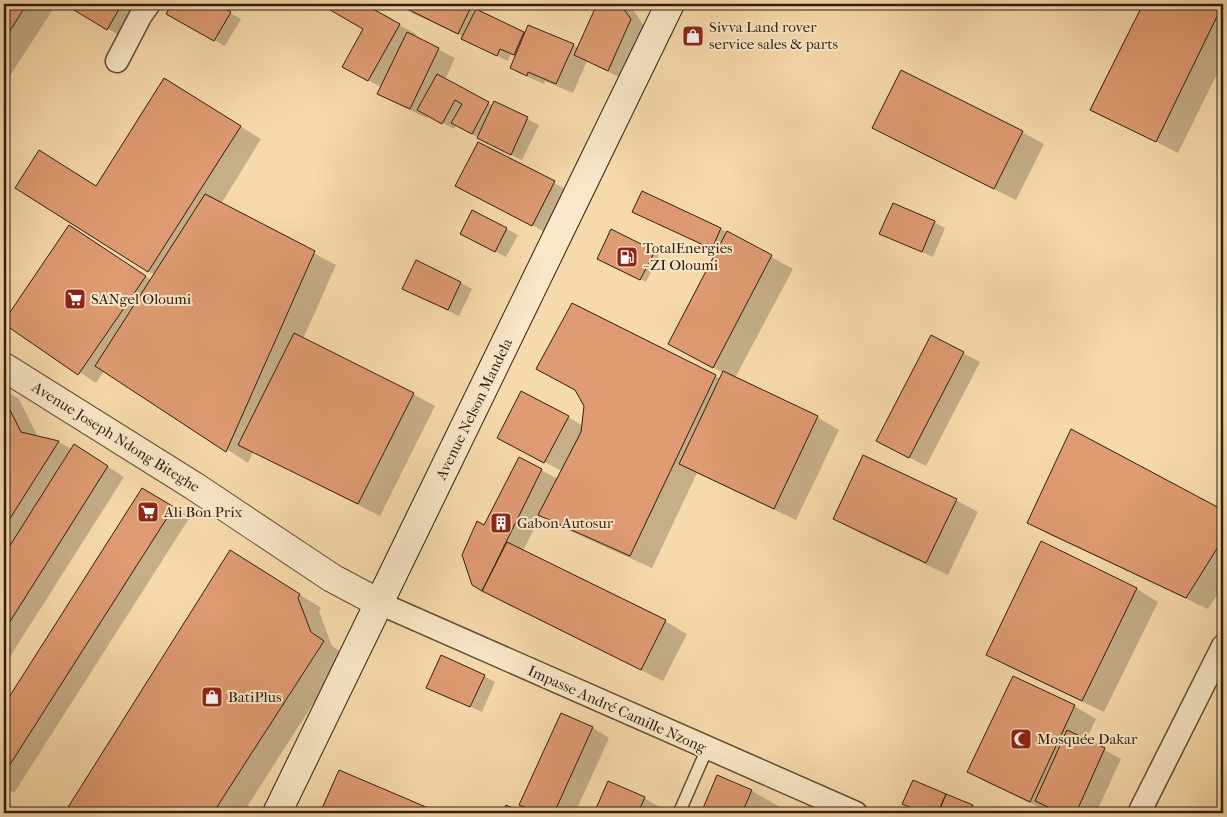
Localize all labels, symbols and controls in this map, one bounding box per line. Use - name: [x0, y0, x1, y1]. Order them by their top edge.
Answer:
- place label: Sivva Land rover service sales & parts: [709, 18, 839, 53]
- shop icon: Sivva Land rover service sales & parts: [681, 24, 705, 48]
- place label: TotalEnergies - ZI Oloumi: [643, 239, 733, 274]
- fuel station icon: TotalEnergies - ZI Oloumi: [615, 245, 639, 269]
- supermarket icon: SANgel Oloumi: [63, 287, 87, 311]
- place label: SANgel Oloumi: [91, 290, 192, 308]
- street label: Avenue Nelson Mandela: [431, 334, 517, 484]
- street label: Avenue Joseph Ndong Biteghe: [28, 377, 204, 496]
- supermarket icon: Ali Bon Prix: [136, 500, 160, 524]
- place label: Ali Bon Prix: [163, 503, 243, 521]
- building icon: Gabon Autosur: [489, 511, 513, 535]
- place label: Gabon Autosur: [517, 514, 614, 532]
- street label: Impasse André Camille Nzong: [525, 661, 710, 757]
- shop icon: BatiPlus: [200, 685, 224, 709]
- place label: BatiPlus: [228, 688, 282, 706]
- mosque icon: Mosquée Dakar: [1009, 727, 1033, 751]
- place label: Mosquée Dakar: [1037, 730, 1138, 748]

